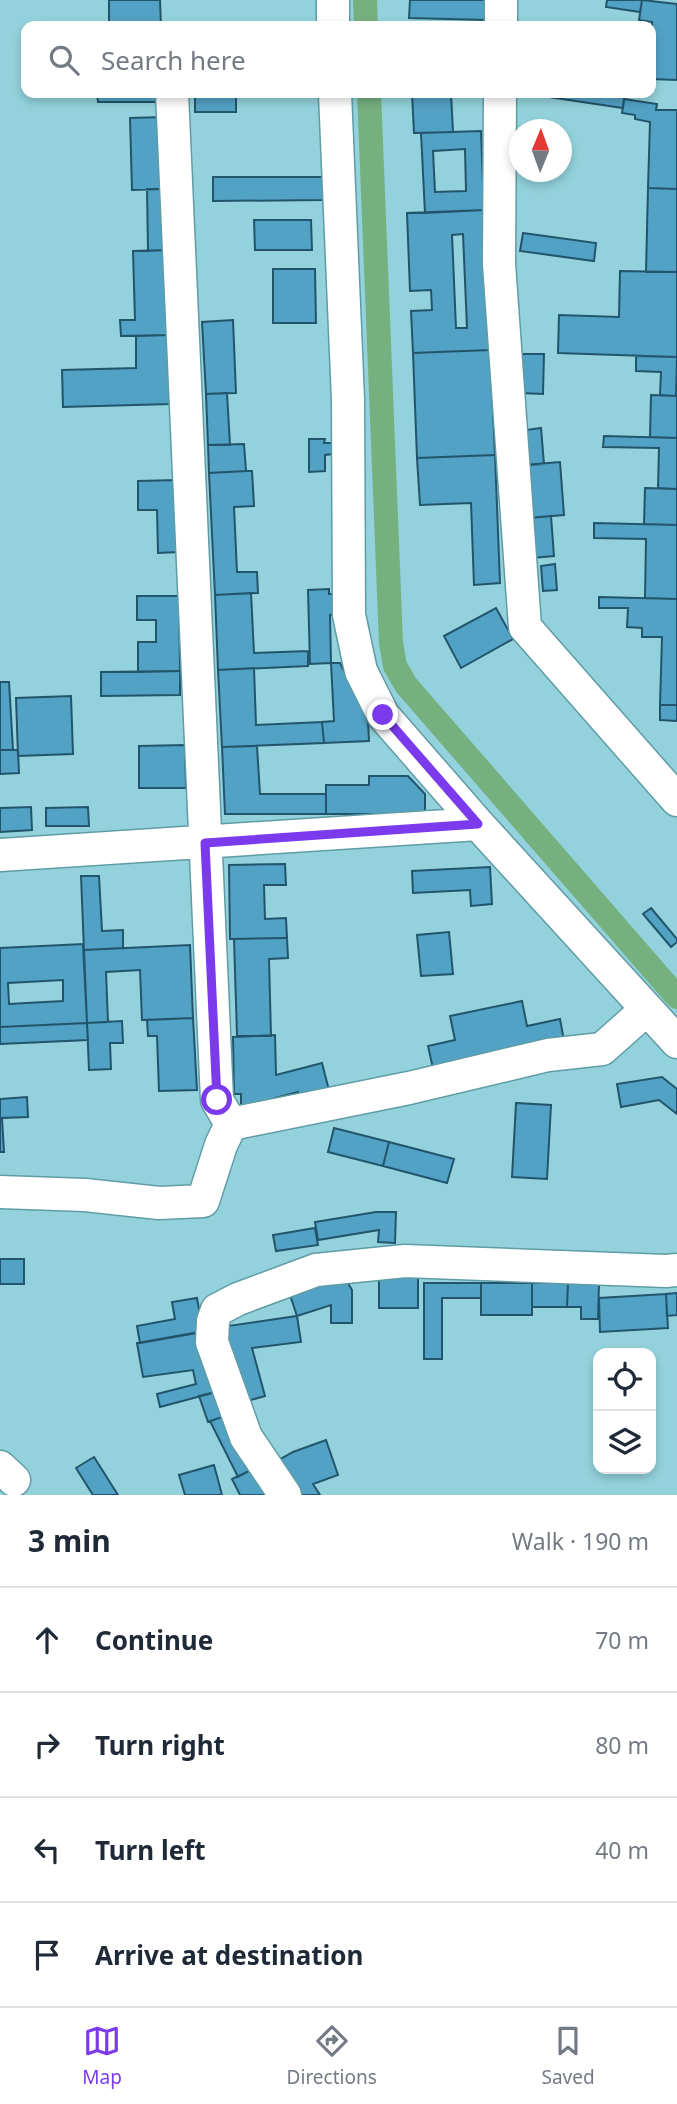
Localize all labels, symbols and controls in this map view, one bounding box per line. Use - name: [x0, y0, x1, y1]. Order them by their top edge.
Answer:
- search box: [21, 21, 656, 98]
- icon: search: [45, 41, 83, 79]
- text: Search here: [101, 42, 246, 78]
- north arrow: [509, 119, 572, 182]
- route end: [367, 699, 398, 730]
- route start: [201, 1084, 232, 1115]
- map controls: [593, 1348, 656, 1474]
- button: locate: [593, 1348, 656, 1411]
- button: layers: [593, 1411, 656, 1474]
- text: 3 min: [28, 1520, 111, 1561]
- text: Walk · 190 m: [512, 1525, 649, 1557]
- icon: ahead: [28, 1621, 66, 1659]
- text: Continue: [95, 1622, 213, 1658]
- text: 70 m: [595, 1624, 649, 1656]
- icon: right: [28, 1726, 66, 1764]
- text: Turn right: [95, 1727, 225, 1763]
- text: 80 m: [595, 1729, 649, 1761]
- icon: left: [28, 1831, 66, 1869]
- text: Turn left: [95, 1832, 206, 1868]
- text: 40 m: [595, 1834, 649, 1866]
- icon: arrive: [28, 1936, 66, 1974]
- text: Arrive at destination: [95, 1937, 364, 1973]
- tab: Map: [82, 2022, 122, 2090]
- tab: Directions: [287, 2022, 377, 2090]
- tab: Saved: [541, 2022, 595, 2090]

